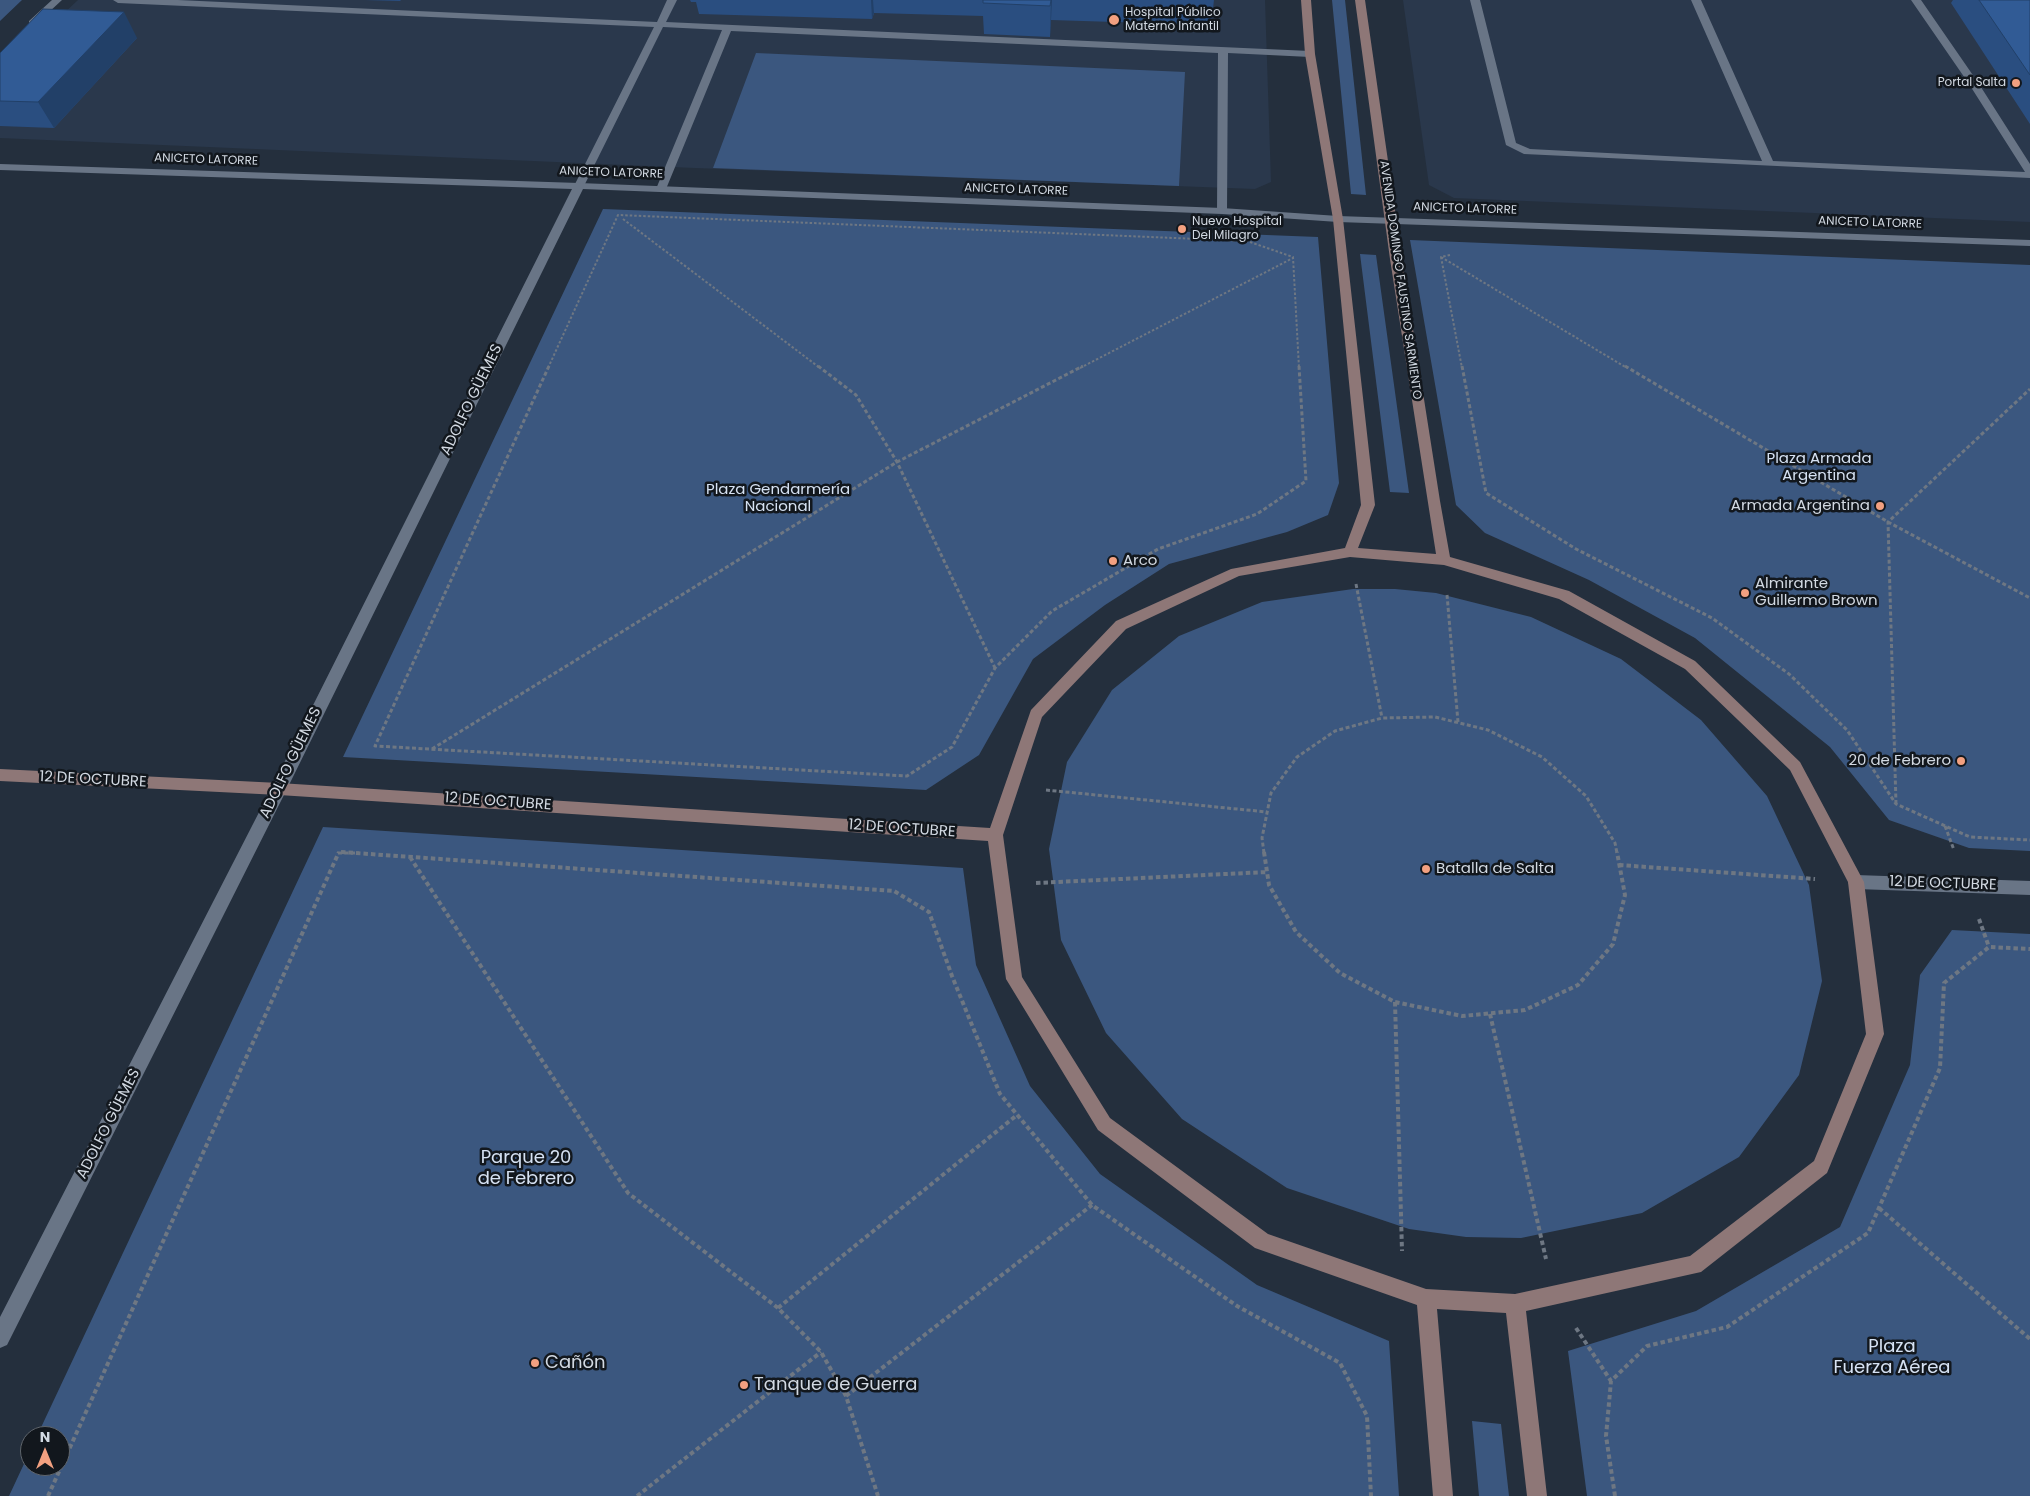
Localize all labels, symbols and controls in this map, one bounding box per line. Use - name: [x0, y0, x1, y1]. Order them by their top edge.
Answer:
- place label: Hospital Público Materno Infantil: [1125, 6, 1221, 34]
- marker: Hospital Público Materno Infantil: [1107, 13, 1121, 27]
- place label: Portal Salta: [1938, 76, 2006, 90]
- marker: Portal Salta: [2010, 77, 2022, 89]
- street label: ANICETO LATORRE: [154, 151, 258, 169]
- street label: AVENIDA DOMINGO FAUSTINO SARMIENTO: [1376, 160, 1424, 400]
- street label: ANICETO LATORRE: [559, 164, 663, 182]
- street label: ANICETO LATORRE: [964, 181, 1068, 199]
- street label: ANICETO LATORRE: [1413, 200, 1517, 218]
- street label: ANICETO LATORRE: [1818, 214, 1922, 232]
- place label: Nuevo Hospital Del Milagro: [1192, 215, 1282, 243]
- marker: Nuevo Hospital Del Milagro: [1176, 223, 1188, 235]
- street label: ADOLFO GÜEMES: [437, 342, 507, 458]
- park label: Plaza Armada Argentina: [1766, 450, 1872, 485]
- park label: Plaza Gendarmería Nacional: [706, 481, 850, 516]
- place label: Armada Argentina: [1731, 497, 1870, 515]
- marker: Armada Argentina: [1874, 500, 1886, 512]
- place label: Arco: [1123, 552, 1157, 570]
- marker: Arco: [1107, 555, 1119, 567]
- place label: Almirante Guillermo Brown: [1755, 575, 1878, 610]
- marker: Almirante Guillermo Brown: [1739, 587, 1751, 599]
- street label: ADOLFO GÜEMES: [256, 705, 326, 821]
- place label: 20 de Febrero: [1848, 752, 1951, 770]
- marker: 20 de Febrero: [1955, 755, 1967, 767]
- street label: 12 DE OCTUBRE: [39, 768, 147, 792]
- street label: 12 DE OCTUBRE: [444, 789, 552, 815]
- street label: 12 DE OCTUBRE: [848, 816, 956, 842]
- place label: Batalla de Salta: [1436, 860, 1554, 878]
- marker: Batalla de Salta: [1420, 863, 1432, 875]
- street label: 12 DE OCTUBRE: [1889, 873, 1997, 895]
- street label: ADOLFO GÜEMES: [73, 1066, 145, 1182]
- park label: Parque 20 de Febrero: [478, 1147, 574, 1190]
- park label: Plaza Fuerza Aérea: [1834, 1336, 1950, 1378]
- place label: Cañón: [545, 1352, 606, 1374]
- marker: Cañón: [529, 1357, 541, 1369]
- place label: Tanque de Guerra: [754, 1374, 917, 1396]
- marker: Tanque de Guerra: [738, 1379, 750, 1391]
- north arrow: [20, 1426, 70, 1476]
- text: N: [40, 1427, 50, 1447]

